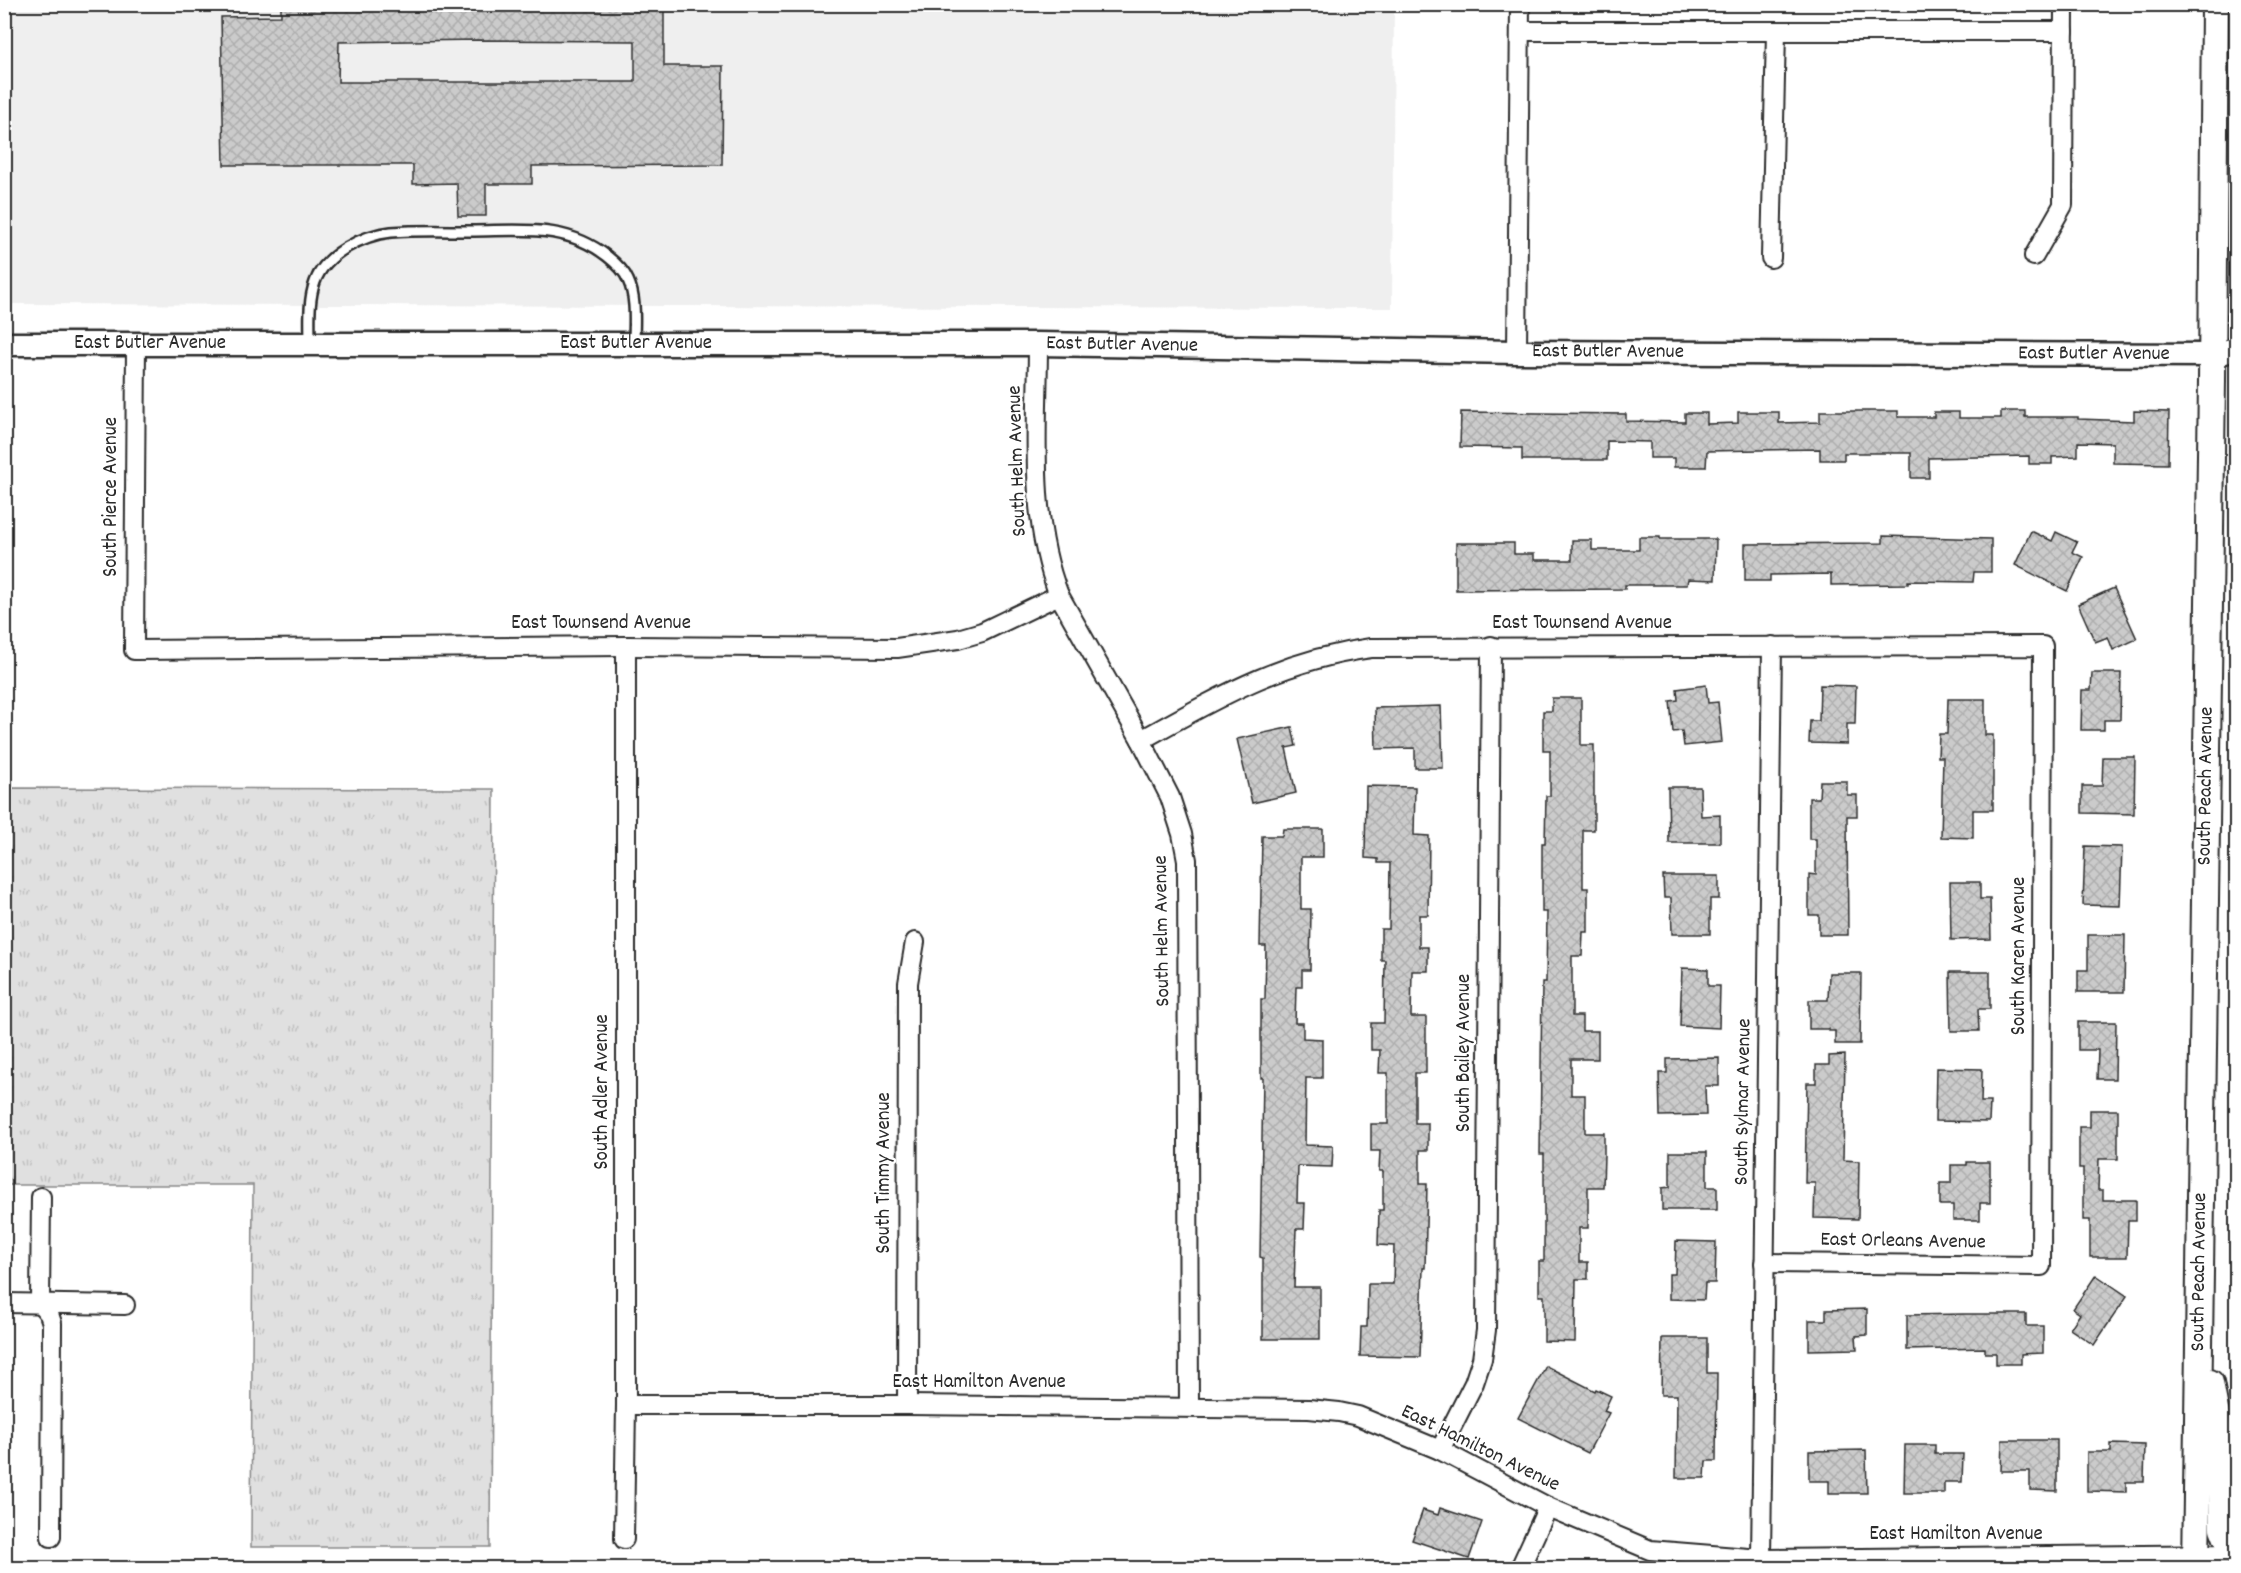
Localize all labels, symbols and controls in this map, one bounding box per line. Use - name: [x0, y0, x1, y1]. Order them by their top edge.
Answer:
- street label: East Butler Avenue: [74, 329, 226, 359]
- street label: East Butler Avenue: [560, 329, 712, 359]
- street label: East Butler Avenue: [1046, 329, 1198, 362]
- street label: East Butler Avenue: [1532, 337, 1684, 368]
- street label: East Butler Avenue: [2018, 339, 2170, 370]
- street label: South Helm Avenue: [1000, 385, 1036, 537]
- street label: South Pierce Avenue: [97, 417, 127, 577]
- street label: East Townsend Avenue: [511, 609, 691, 639]
- street label: East Townsend Avenue: [1492, 609, 1672, 639]
- street label: South Peach Avenue: [2190, 706, 2223, 866]
- street label: South Helm Avenue: [1147, 855, 1179, 1007]
- street label: South Karen Avenue: [2005, 877, 2035, 1035]
- street label: South Bailey Avenue: [1450, 974, 1480, 1132]
- street label: South Adler Avenue: [588, 1014, 618, 1170]
- street label: South Sylmar Avenue: [1728, 1018, 1760, 1186]
- street label: South Timmy Avenue: [870, 1092, 900, 1254]
- street label: South Peach Avenue: [2184, 1192, 2216, 1352]
- street label: East Orleans Avenue: [1820, 1226, 1986, 1258]
- street label: East Hamilton Avenue: [892, 1368, 1066, 1398]
- street label: East Hamilton Avenue: [1395, 1397, 1565, 1501]
- street label: East Hamilton Avenue: [1869, 1520, 2043, 1550]

